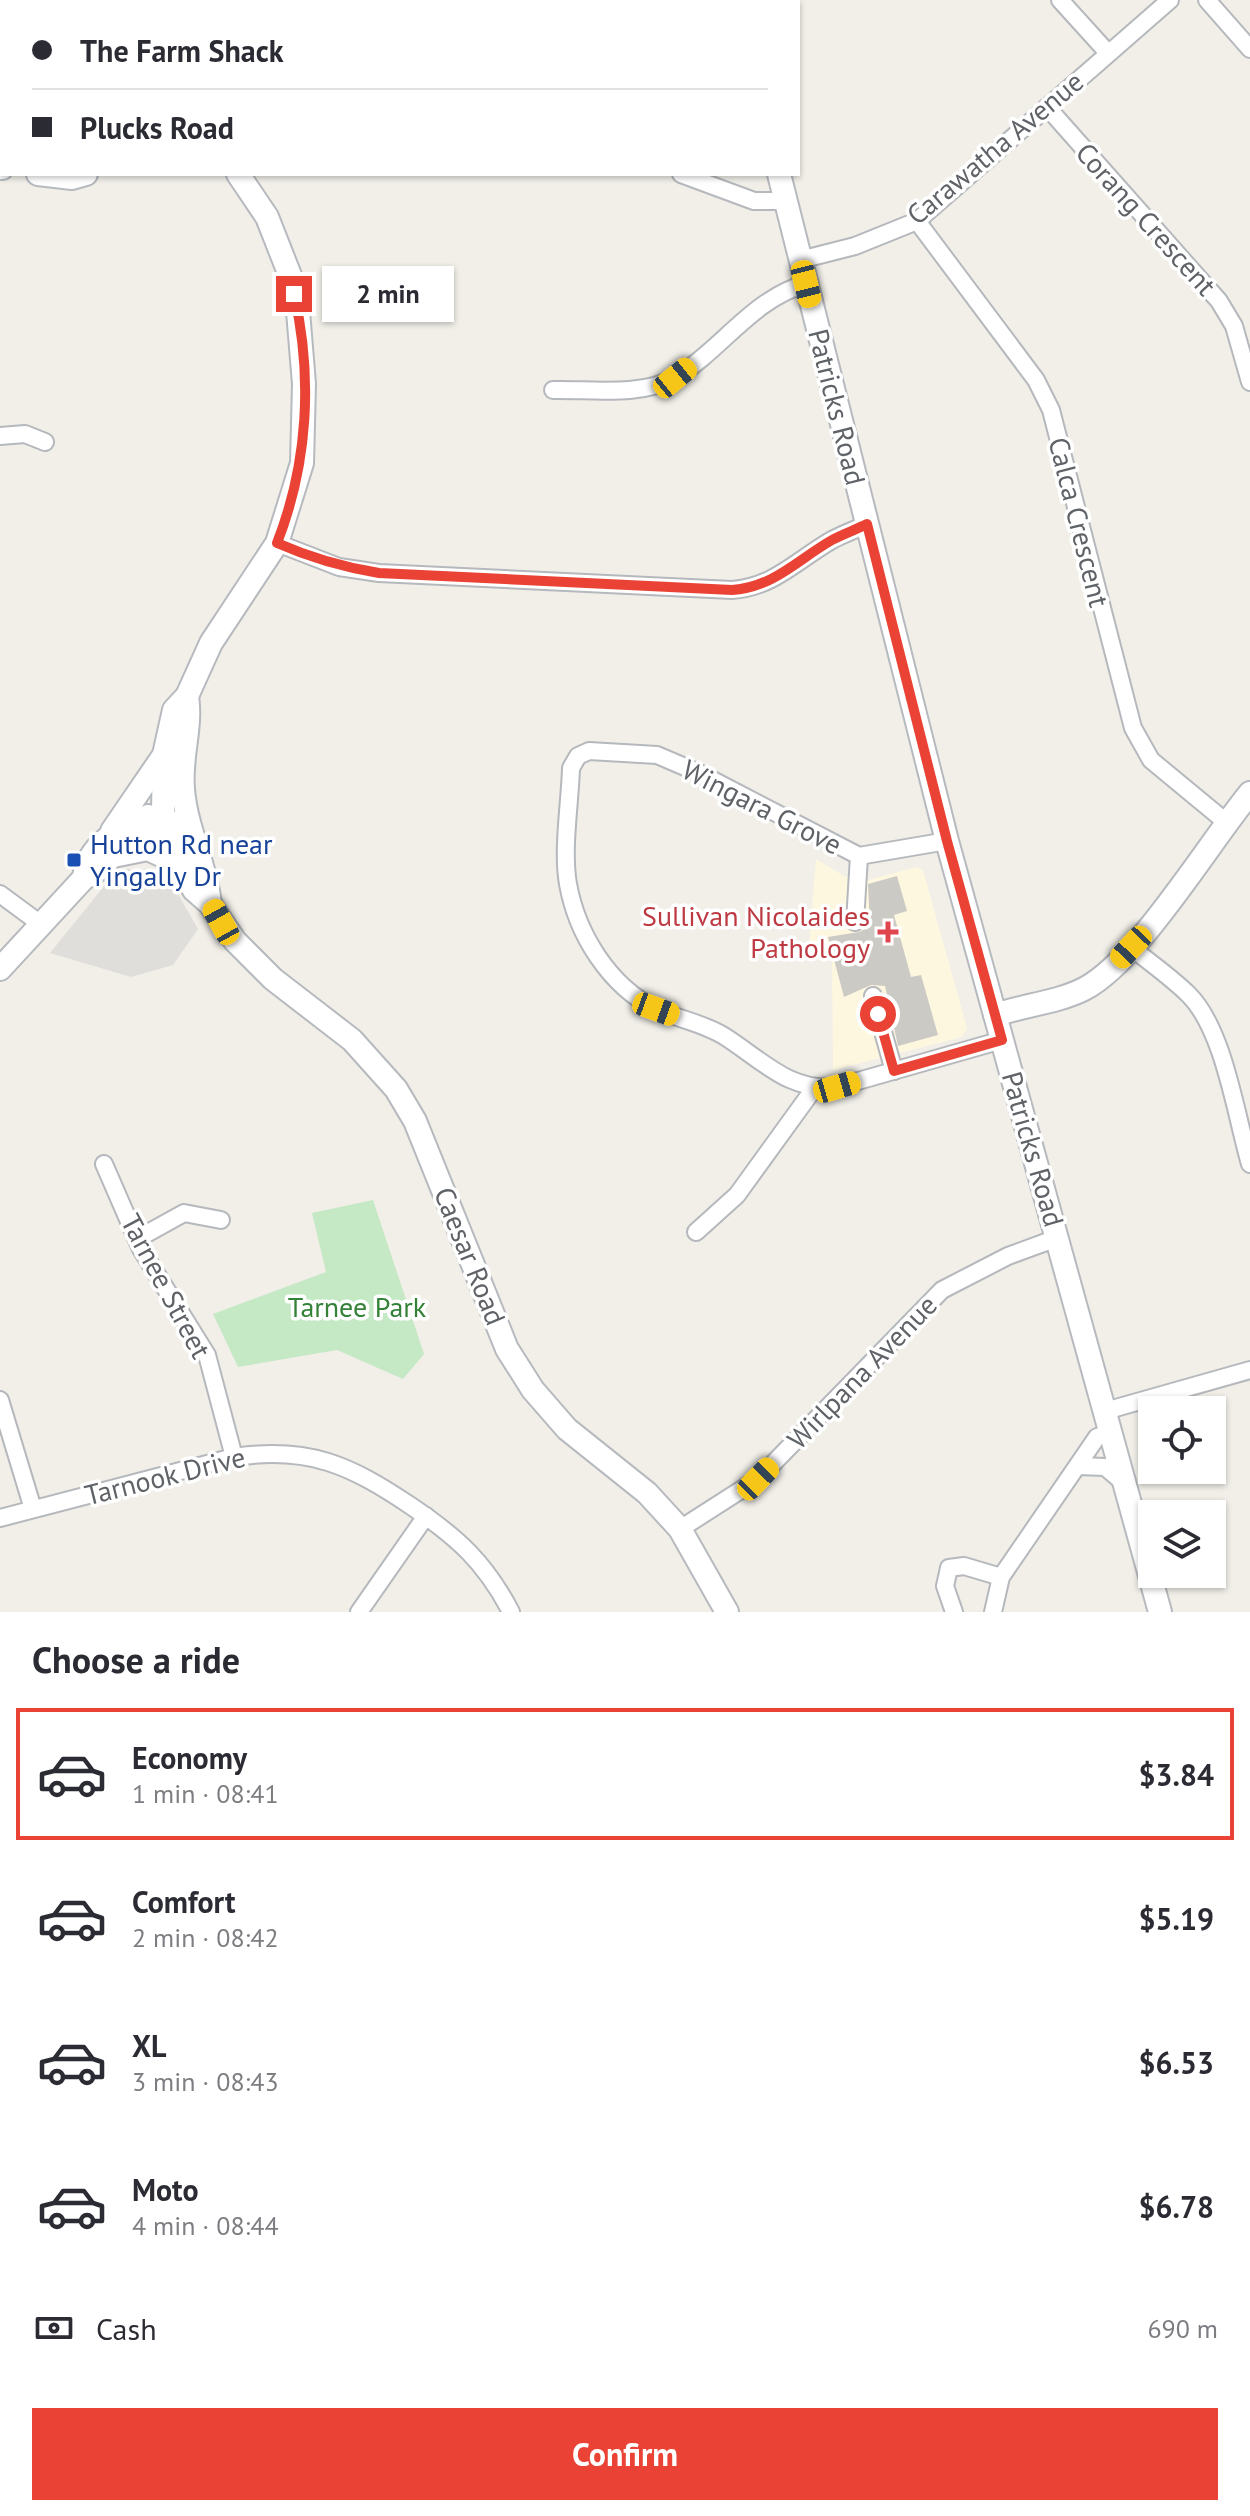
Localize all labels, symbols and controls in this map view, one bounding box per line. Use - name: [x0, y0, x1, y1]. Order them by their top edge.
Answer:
- text: The Farm Shack: [80, 31, 283, 70]
- street label: Carawatha Avenue: [899, 63, 1091, 232]
- text: Plucks Road: [80, 108, 234, 147]
- street label: Corang Crescent: [1068, 134, 1225, 303]
- car: [789, 258, 823, 310]
- callout: 2 min: [322, 266, 454, 322]
- route end: [276, 276, 312, 312]
- text: 2 min: [356, 277, 420, 310]
- street label: Patricks Road: [800, 325, 875, 489]
- car: [649, 354, 701, 402]
- street label: Calca Crescent: [1041, 433, 1119, 611]
- street label: Wingara Grove: [676, 750, 848, 863]
- place label: Hutton Rd near Yingally Dr: [90, 825, 273, 894]
- marker: Hutton Rd near Yingally Dr: [65, 851, 83, 869]
- car: [199, 895, 243, 949]
- place label: Sullivan Nicolaides Pathology: [642, 897, 870, 966]
- marker: Sullivan Nicolaides Pathology: [877, 921, 899, 943]
- car: [1106, 921, 1156, 973]
- car: [629, 990, 683, 1028]
- route start: [860, 996, 896, 1032]
- street label: Patricks Road: [994, 1067, 1073, 1231]
- car: [811, 1069, 863, 1105]
- street label: Caesar Road: [426, 1181, 515, 1330]
- street label: Tarnee Street: [113, 1207, 220, 1365]
- street label: Wirlpana Avenue: [779, 1287, 945, 1457]
- park label: Tarnee Park: [288, 1288, 427, 1325]
- map controls: [1138, 1396, 1226, 1588]
- button: locate: [1138, 1396, 1226, 1484]
- street label: Tarnook Drive: [81, 1438, 249, 1513]
- car: [733, 1453, 783, 1505]
- button: layers: [1138, 1500, 1226, 1588]
- text: Choose a ride: [32, 1636, 240, 1683]
- icon: car: [36, 1738, 108, 1810]
- text: Economy: [132, 1738, 247, 1777]
- text: $3.84: [1139, 1755, 1214, 1794]
- text: 1 min · 08:41: [132, 1777, 279, 1810]
- icon: car: [36, 1882, 108, 1954]
- text: Comfort: [132, 1882, 235, 1921]
- text: $5.19: [1139, 1899, 1214, 1938]
- text: 2 min · 08:42: [132, 1921, 279, 1954]
- icon: car: [36, 2026, 108, 2098]
- text: XL: [132, 2026, 166, 2065]
- text: $6.53: [1139, 2043, 1214, 2082]
- text: 3 min · 08:43: [132, 2065, 279, 2098]
- icon: car: [36, 2170, 108, 2242]
- text: Moto: [132, 2170, 199, 2209]
- text: $6.78: [1139, 2187, 1214, 2226]
- text: 4 min · 08:44: [132, 2209, 279, 2242]
- icon: cash: [32, 2306, 76, 2350]
- text: Cash: [96, 2309, 157, 2348]
- text: 690 m: [1147, 2312, 1218, 2345]
- button: Confirm: [32, 2408, 1218, 2500]

